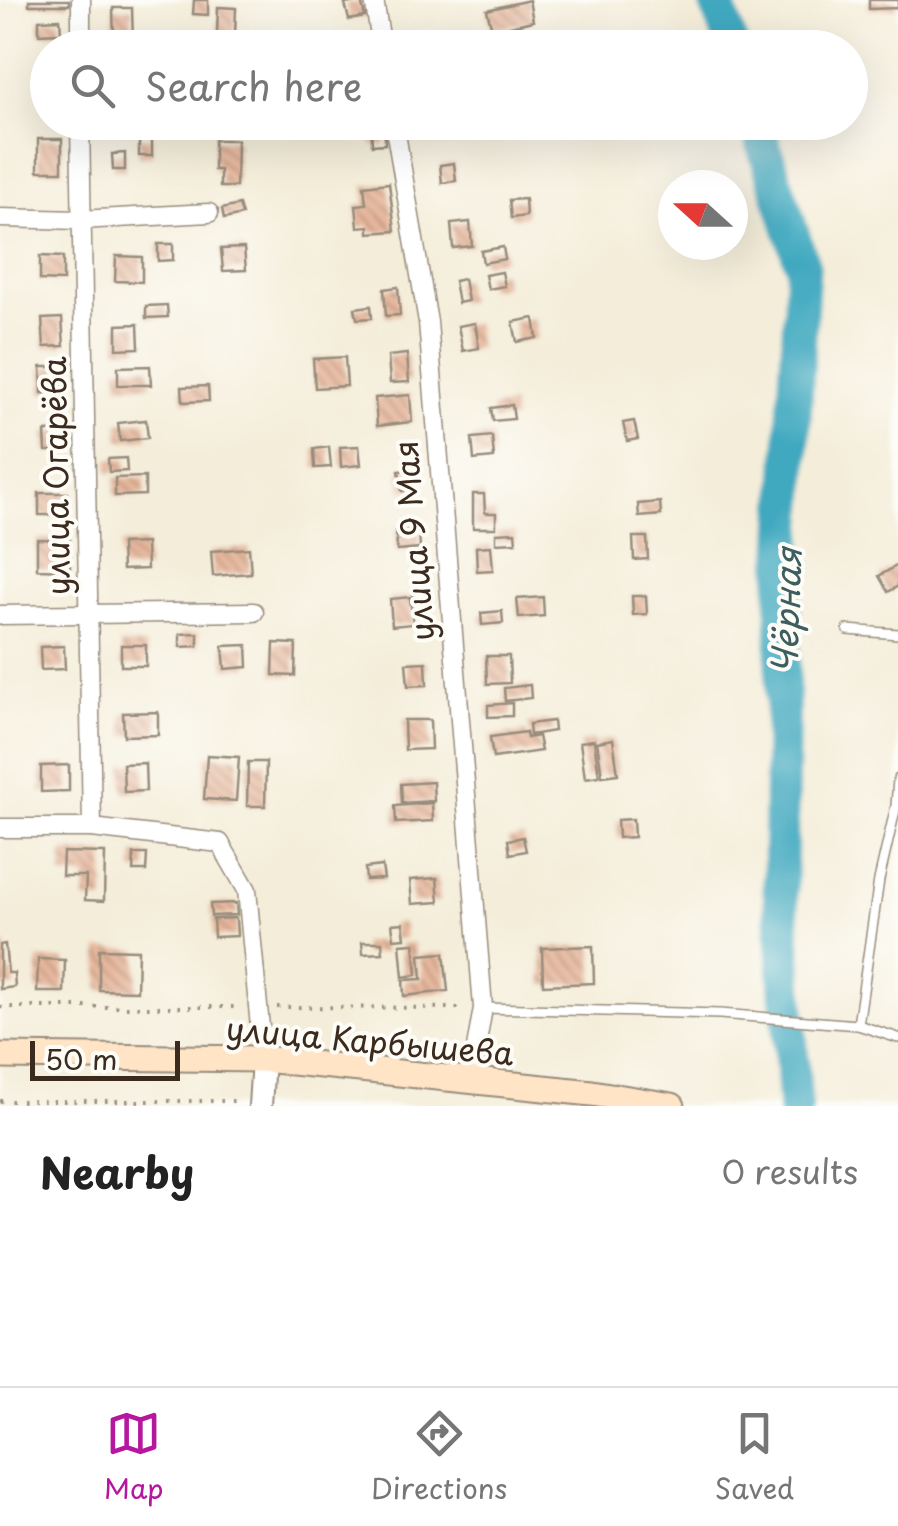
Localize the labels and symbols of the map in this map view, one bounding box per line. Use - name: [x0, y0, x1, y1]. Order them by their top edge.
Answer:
- north arrow: [658, 170, 748, 260]
- street label: улица Огарёва: [29, 356, 81, 596]
- street label: улица 9 Мая: [380, 439, 446, 643]
- water label: Чёрная: [756, 545, 814, 675]
- street label: улица Карбышева: [224, 1004, 516, 1077]
- scale bar: [30, 1036, 180, 1080]

